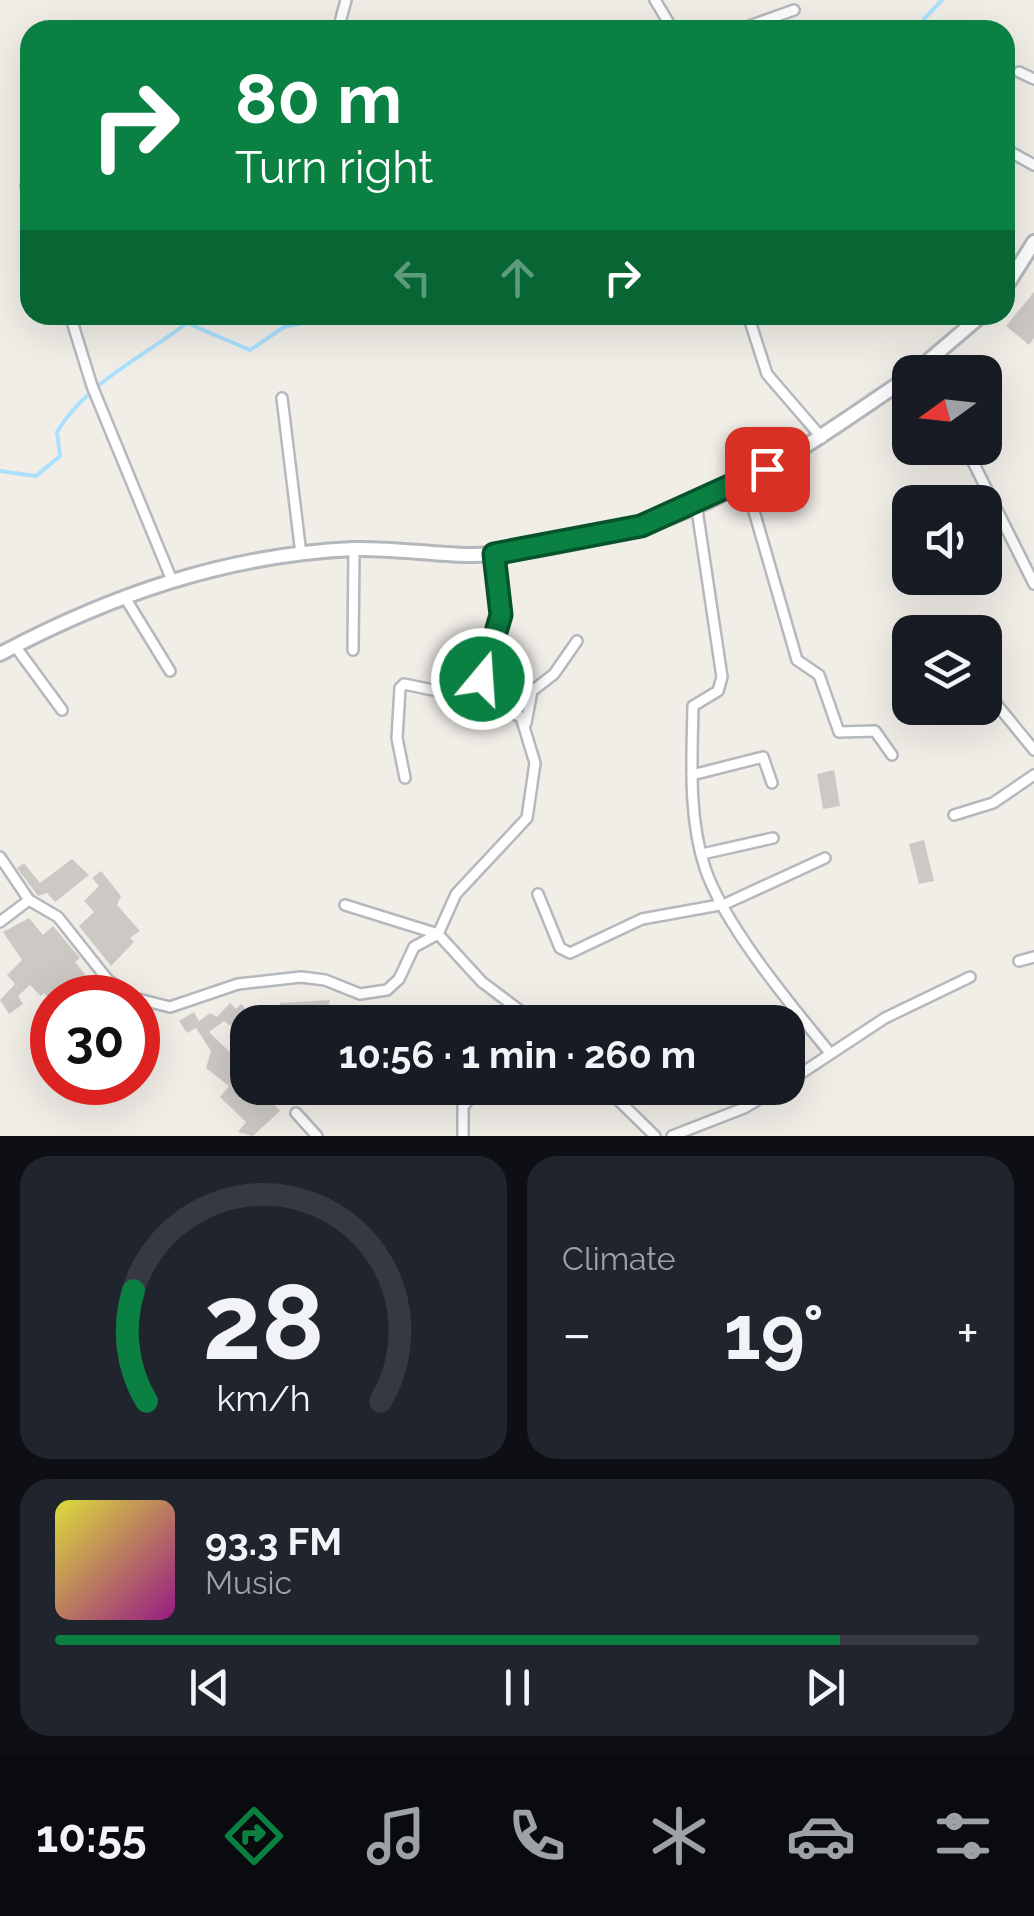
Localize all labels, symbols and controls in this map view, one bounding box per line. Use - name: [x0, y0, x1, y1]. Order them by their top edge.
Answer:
- text: 80 m: [235, 57, 402, 139]
- icon: right: [70, 60, 200, 190]
- text: Turn right: [235, 141, 433, 194]
- icon: left: [385, 250, 440, 305]
- icon: ahead: [490, 250, 545, 305]
- icon: right: [595, 250, 650, 305]
- north arrow: [892, 355, 1002, 465]
- map controls: [892, 355, 1002, 725]
- pin: [725, 427, 810, 512]
- icon: arrive: [740, 442, 795, 497]
- button: sound: [892, 485, 1002, 595]
- button: layers: [892, 615, 1002, 725]
- position arrow: [430, 627, 534, 731]
- speed limit sign: 30: [30, 975, 160, 1105]
- text: 10:56 · 1 min · 260 m: [339, 1032, 696, 1077]
- text: Climate: [562, 1240, 676, 1277]
- text: 28: [203, 1261, 324, 1383]
- text: 19°: [724, 1288, 824, 1377]
- text: −: [562, 1301, 592, 1366]
- text: +: [956, 1301, 979, 1366]
- text: km/h: [216, 1377, 311, 1419]
- text: 93.3 FM: [205, 1519, 342, 1564]
- text: Music: [205, 1564, 292, 1601]
- icon: previous: [182, 1660, 237, 1715]
- icon: pause: [490, 1660, 545, 1715]
- icon: next: [798, 1660, 853, 1715]
- icon: directions: [219, 1801, 289, 1871]
- icon: music: [361, 1801, 431, 1871]
- icon: phone: [502, 1801, 572, 1871]
- icon: climate: [644, 1801, 714, 1871]
- icon: car: [786, 1801, 856, 1871]
- icon: filters: [928, 1801, 998, 1871]
- text: 10:55: [36, 1810, 147, 1863]

